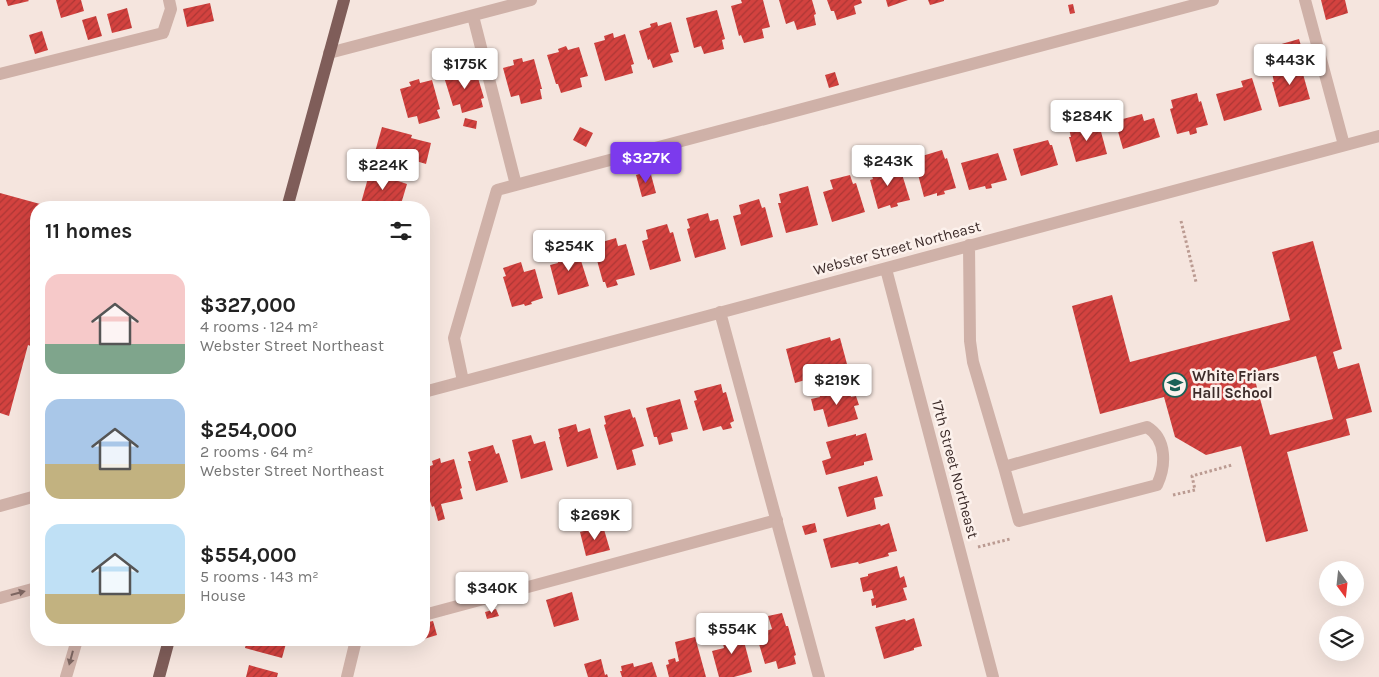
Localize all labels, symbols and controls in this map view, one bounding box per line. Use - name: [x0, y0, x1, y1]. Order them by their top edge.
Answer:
- pin: $443K: [1255, 44, 1325, 86]
- pin: $175K: [430, 48, 500, 90]
- text: $443K: [1265, 50, 1315, 69]
- text: $175K: [443, 54, 487, 73]
- pin: $284K: [1052, 100, 1122, 142]
- text: $284K: [1061, 106, 1113, 125]
- pin: $327K: [611, 142, 681, 184]
- pin: $243K: [853, 144, 923, 187]
- pin: $224K: [348, 148, 418, 191]
- text: $327K: [621, 148, 671, 167]
- text: $243K: [863, 151, 913, 170]
- text: $224K: [358, 155, 408, 174]
- icon: filters: [387, 217, 415, 245]
- street label: Webster Street Northeast: [811, 217, 983, 279]
- text: 11 homes: [45, 219, 132, 243]
- pin: $254K: [534, 230, 604, 272]
- text: $254K: [544, 236, 594, 255]
- text: $327,000: [200, 293, 296, 317]
- icon: home: [85, 294, 145, 354]
- text: 4 rooms · 124 m²: [200, 317, 319, 336]
- text: Webster Street Northeast: [200, 336, 384, 355]
- pin: $219K: [802, 364, 872, 406]
- place label: White Friars Hall School: [1192, 367, 1280, 402]
- text: $219K: [814, 370, 860, 389]
- school or university icon: White Friars Hall School: [1162, 372, 1188, 398]
- street label: 17th Street Northeast: [928, 398, 982, 541]
- text: $254,000: [200, 418, 297, 442]
- icon: home: [85, 419, 145, 479]
- text: 2 rooms · 64 m²: [200, 442, 313, 461]
- text: Webster Street Northeast: [200, 461, 384, 480]
- pin: $269K: [560, 498, 630, 541]
- text: $269K: [570, 505, 620, 524]
- text: $554,000: [200, 543, 297, 567]
- icon: home: [85, 544, 145, 604]
- north arrow: [1319, 561, 1364, 606]
- map controls: [1319, 561, 1364, 661]
- text: 5 rooms · 143 m²: [200, 567, 319, 586]
- pin: $340K: [457, 572, 527, 614]
- text: $340K: [466, 578, 518, 597]
- text: House: [200, 586, 246, 605]
- one-way arrow: [11, 589, 26, 597]
- pin: $554K: [697, 612, 767, 655]
- button: layers: [1319, 616, 1364, 661]
- text: $554K: [707, 619, 757, 638]
- one-way arrow: [67, 651, 75, 666]

